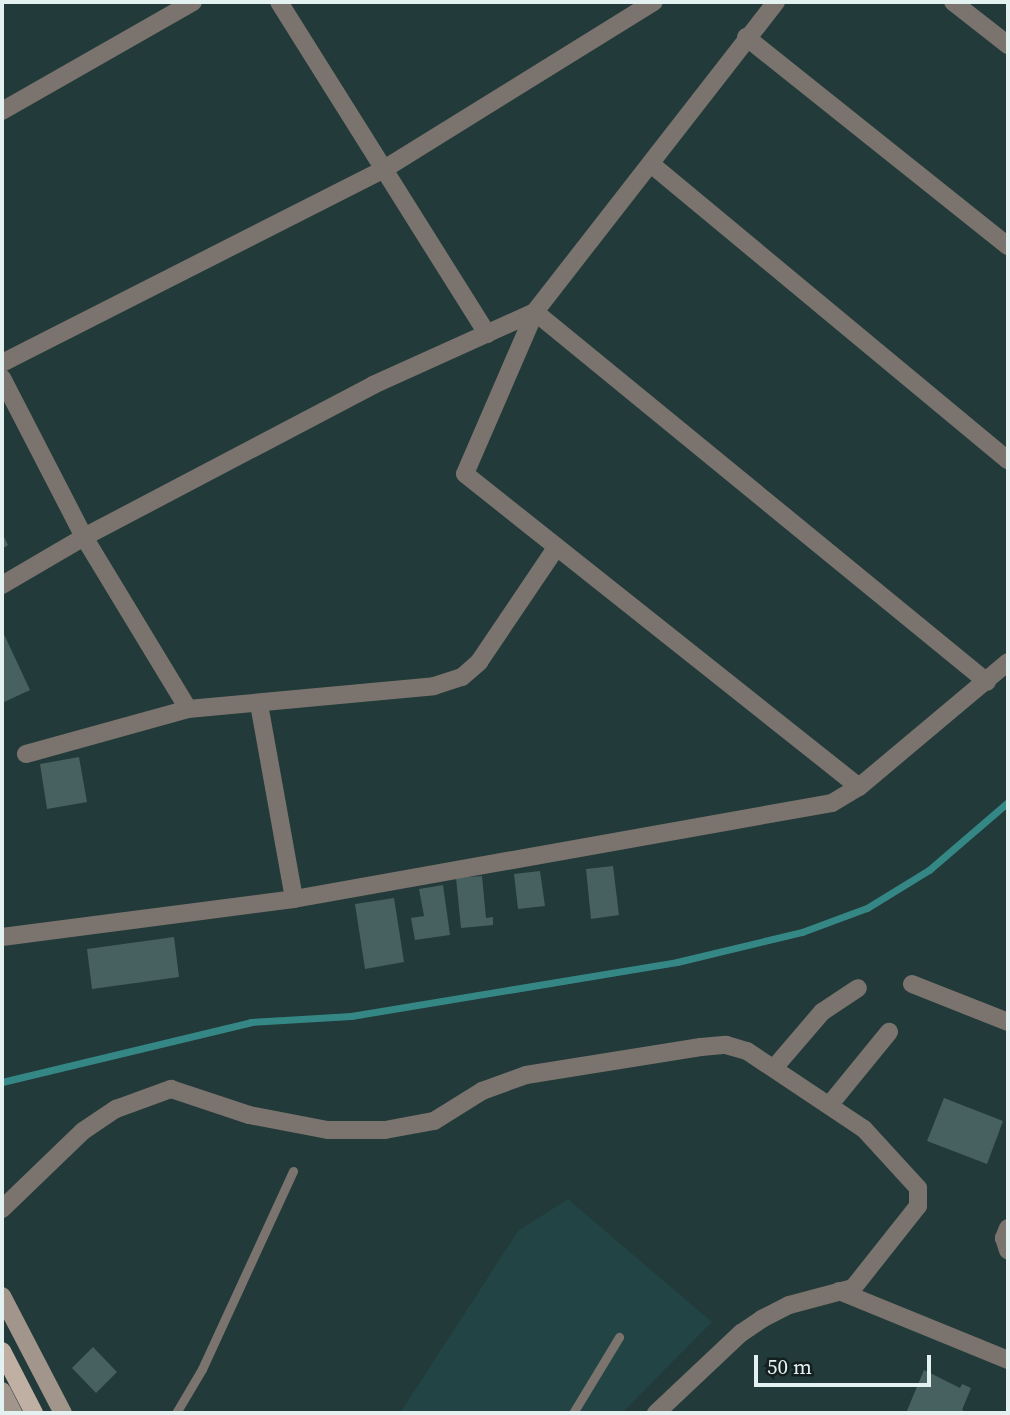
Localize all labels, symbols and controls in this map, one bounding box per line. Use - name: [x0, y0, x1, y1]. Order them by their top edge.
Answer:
- scale bar: [758, 1342, 935, 1386]
- text: 50 m: [767, 1352, 812, 1381]

